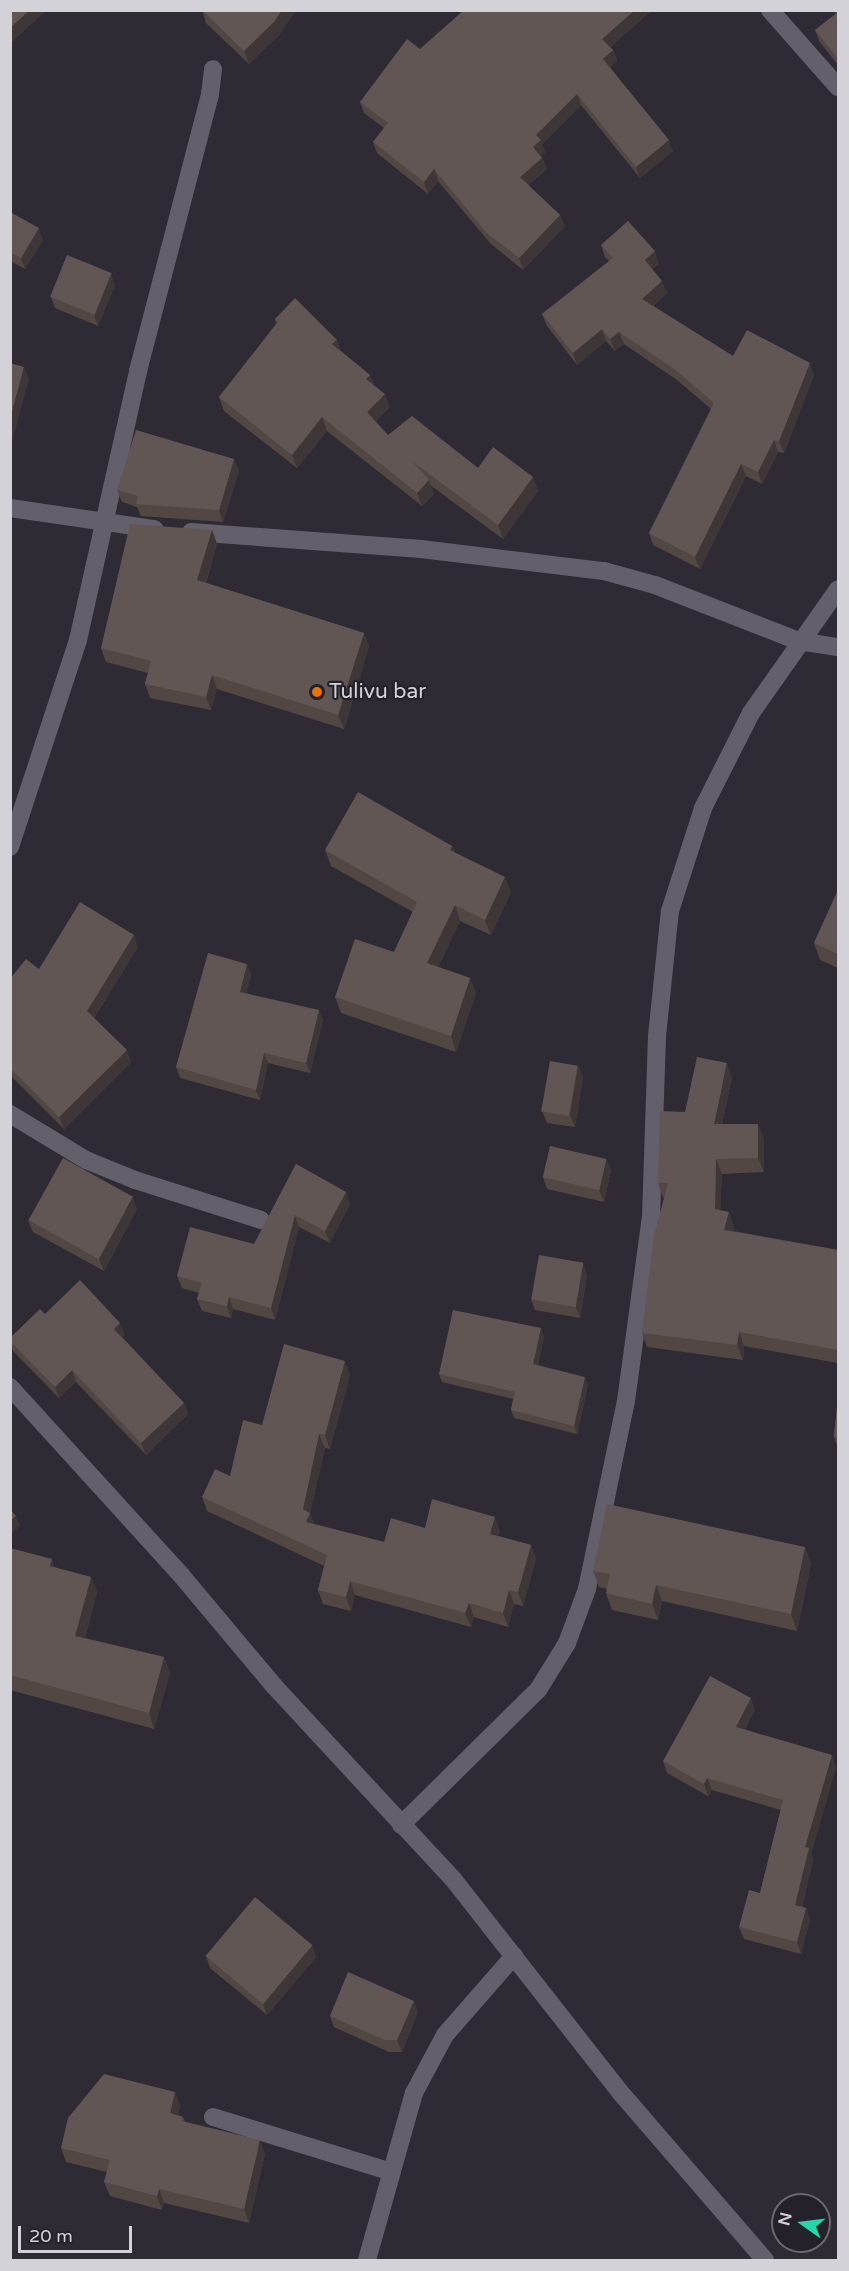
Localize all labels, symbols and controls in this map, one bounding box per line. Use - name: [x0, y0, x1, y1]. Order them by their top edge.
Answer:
- place label: Tulivu bar: [329, 679, 426, 705]
- marker: Tulivu bar: [310, 685, 324, 699]
- north arrow: [771, 2193, 831, 2253]
- text: N: [774, 2210, 797, 2228]
- scale bar: [21, 2214, 135, 2252]
- text: 20 m: [29, 2225, 73, 2247]

